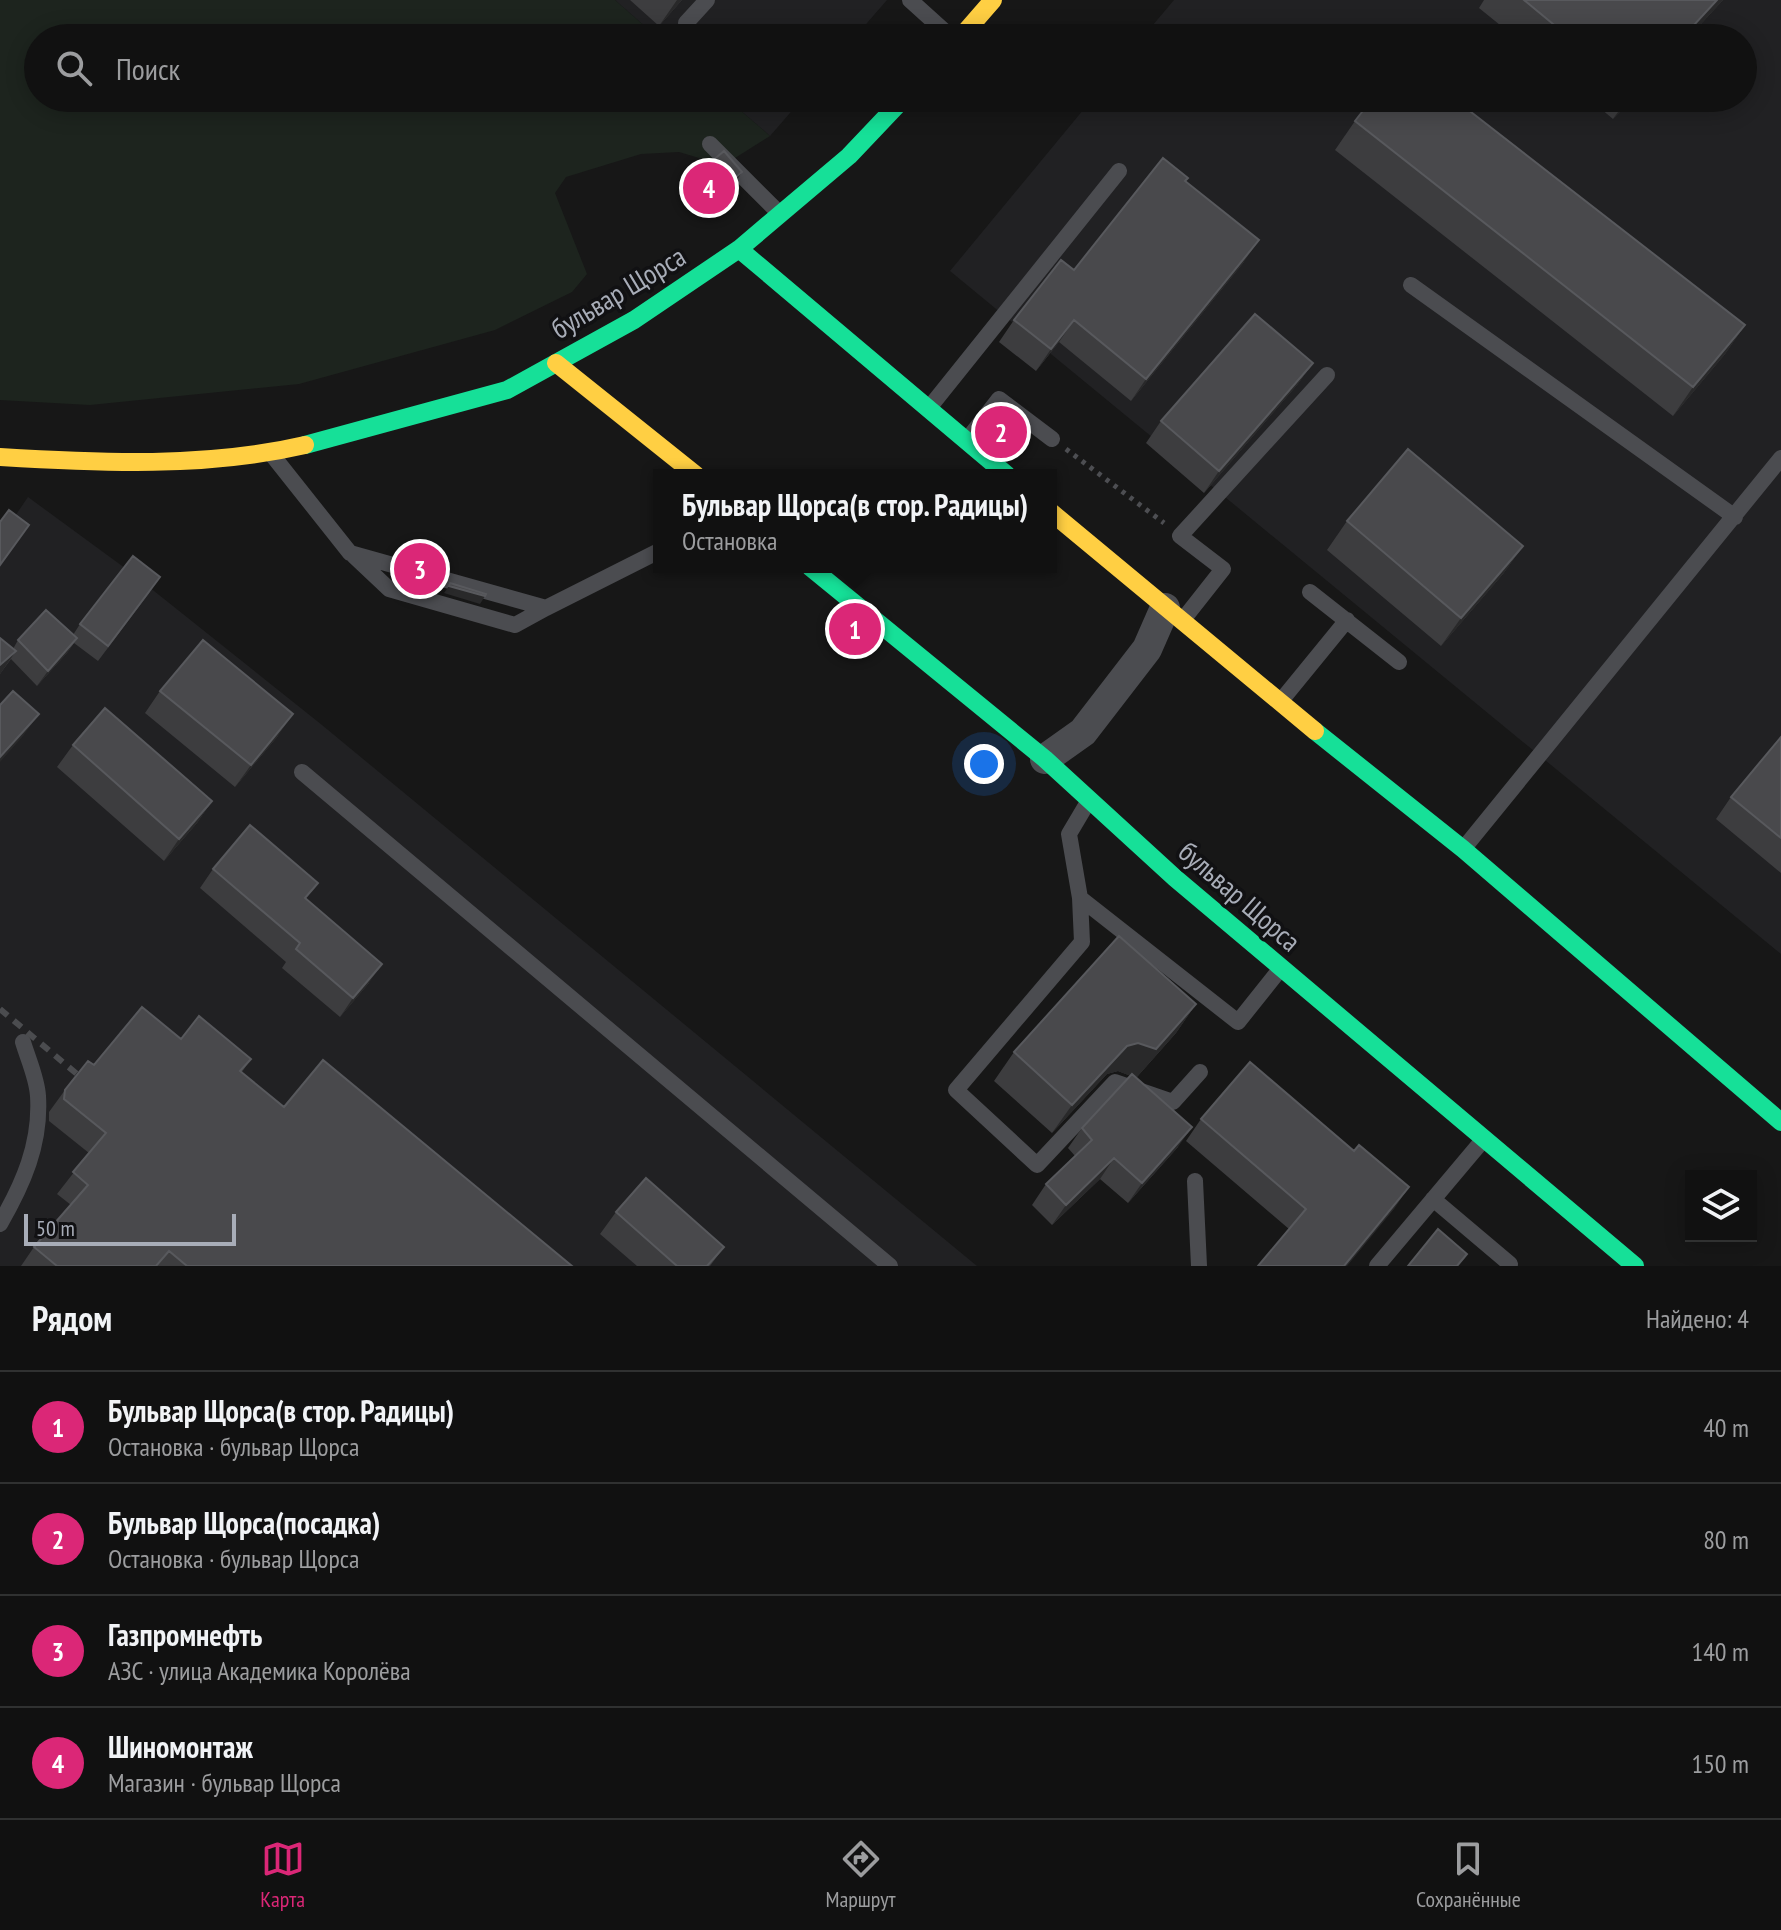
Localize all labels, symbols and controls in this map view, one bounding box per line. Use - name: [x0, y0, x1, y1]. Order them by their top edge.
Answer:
- search box: [24, 24, 1757, 112]
- icon: search: [52, 46, 96, 90]
- text: Поиск: [116, 49, 180, 88]
- pin: 4: [683, 158, 735, 218]
- street label: бульвар Щорса: [544, 237, 692, 347]
- pin: 2: [975, 402, 1027, 462]
- popup: [653, 469, 1057, 573]
- text: Бульвар Щорса(в стор. Радицы): [682, 485, 1028, 524]
- text: Остановка: [682, 524, 777, 557]
- pin: 3: [394, 539, 446, 599]
- pin: 1: [829, 599, 881, 659]
- your location: [964, 744, 1004, 784]
- street label: бульвар Щорса: [1171, 833, 1309, 959]
- map controls: [1685, 1170, 1757, 1242]
- button: layers: [1685, 1170, 1757, 1242]
- scale bar: [24, 1210, 236, 1246]
- text: 50 m: [36, 1214, 75, 1242]
- text: Рядом: [32, 1296, 112, 1340]
- text: Найдено: 4: [1646, 1302, 1749, 1335]
- text: Бульвар Щорса(в стор. Радицы): [108, 1391, 454, 1430]
- text: 1: [52, 1411, 64, 1444]
- text: 40 m: [1703, 1411, 1749, 1444]
- text: Остановка · бульвар Щорса: [108, 1430, 360, 1463]
- text: Бульвар Щорса(посадка): [108, 1503, 380, 1542]
- text: 2: [52, 1523, 64, 1556]
- text: 80 m: [1703, 1523, 1749, 1556]
- text: Остановка · бульвар Щорса: [108, 1542, 360, 1575]
- text: Газпромнефть: [108, 1615, 262, 1654]
- text: 3: [52, 1635, 64, 1668]
- text: 140 m: [1691, 1635, 1749, 1668]
- text: АЗС · улица Академика Королёва: [108, 1654, 411, 1687]
- text: Шиномонтаж: [108, 1727, 253, 1766]
- text: 4: [52, 1747, 64, 1780]
- text: 150 m: [1691, 1747, 1749, 1780]
- text: Магазин · бульвар Щорса: [108, 1766, 341, 1799]
- tab: Карта: [260, 1837, 305, 1913]
- tab: Маршрут: [825, 1837, 896, 1913]
- tab: Сохранённые: [1416, 1837, 1521, 1913]

